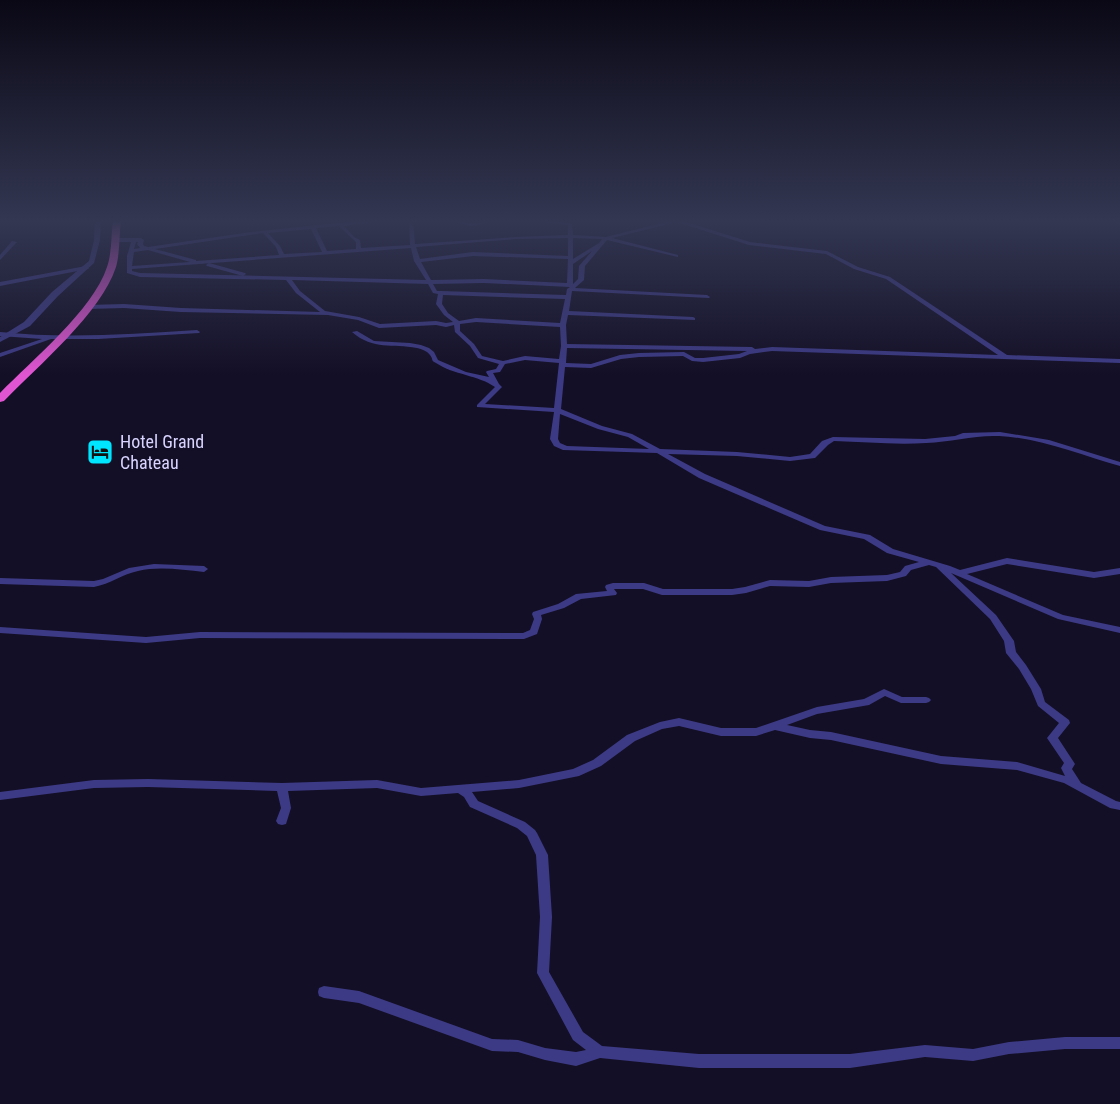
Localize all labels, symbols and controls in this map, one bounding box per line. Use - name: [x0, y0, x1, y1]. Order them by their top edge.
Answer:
- place label: Hotel Grand Chateau: [120, 431, 204, 473]
- hotel icon: Hotel Grand Chateau: [85, 437, 115, 467]

